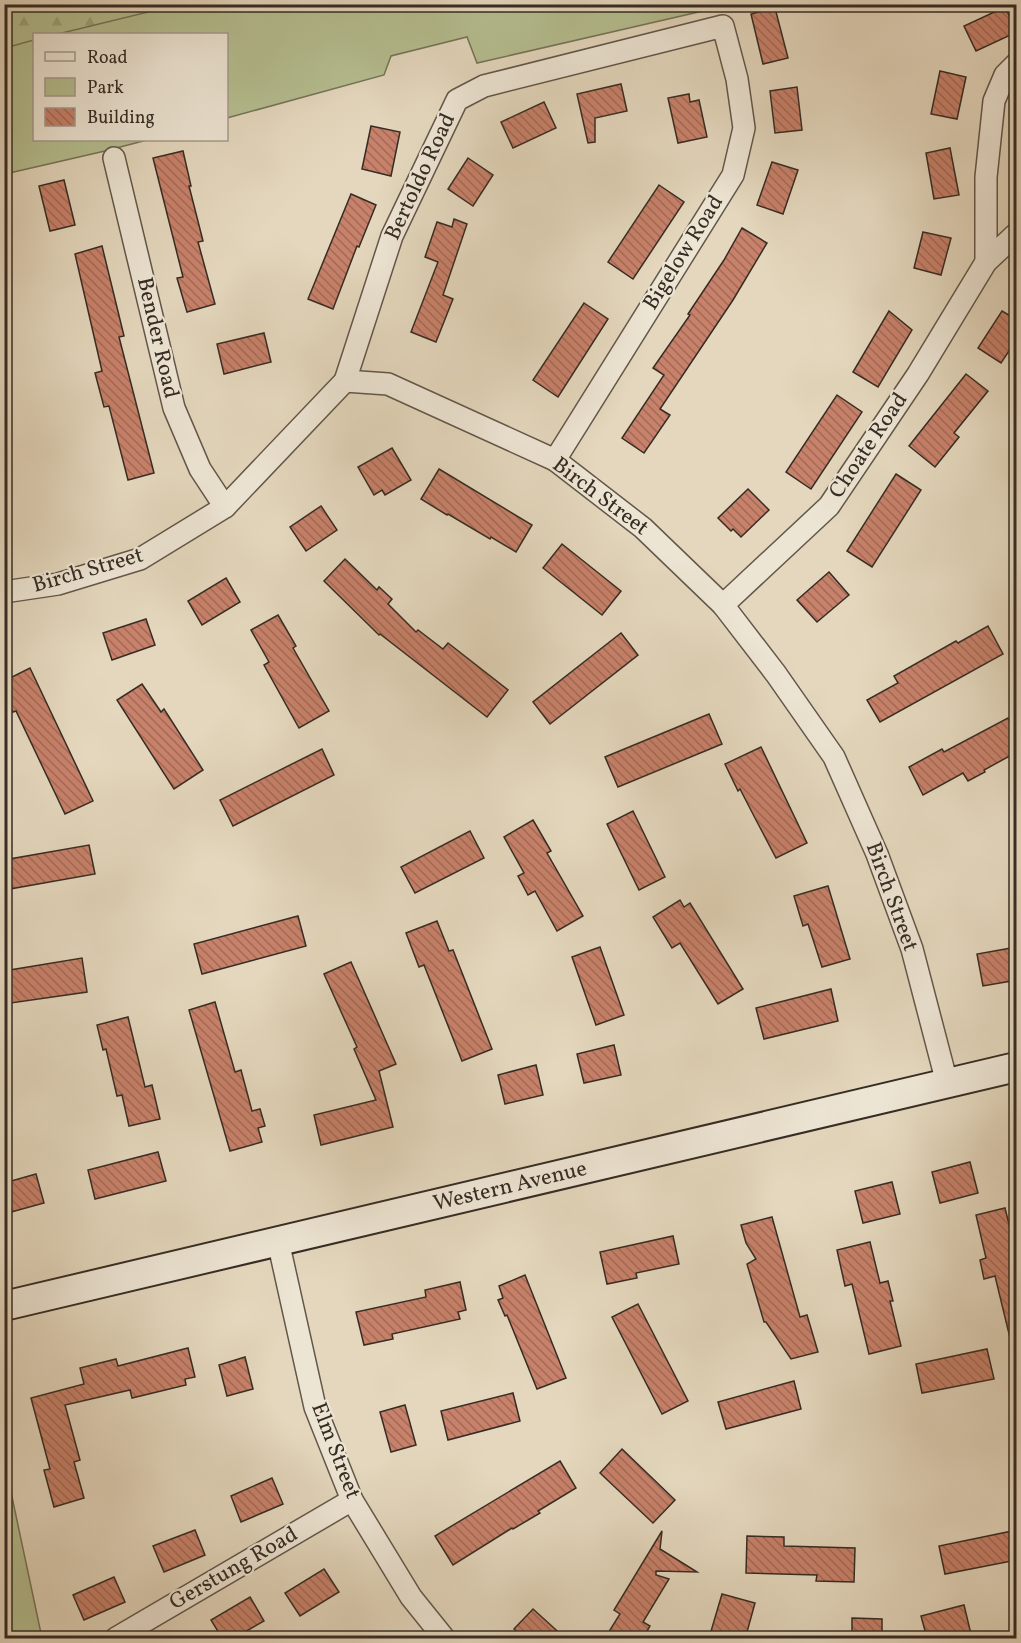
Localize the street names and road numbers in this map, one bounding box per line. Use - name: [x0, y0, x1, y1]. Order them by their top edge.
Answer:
- street label: Bertoldo Road: [378, 108, 464, 246]
- street label: Bigelow Road: [636, 189, 732, 317]
- street label: Bender Road: [128, 274, 186, 402]
- street label: Choate Road: [822, 387, 916, 505]
- street label: Birch Street: [545, 450, 655, 544]
- street label: Birch Street: [29, 540, 147, 602]
- street label: Birch Street: [857, 838, 925, 956]
- street label: Western Avenue: [430, 1153, 590, 1220]
- street label: Elm Street: [302, 1398, 368, 1504]
- street label: Gerstung Road: [164, 1520, 304, 1618]

